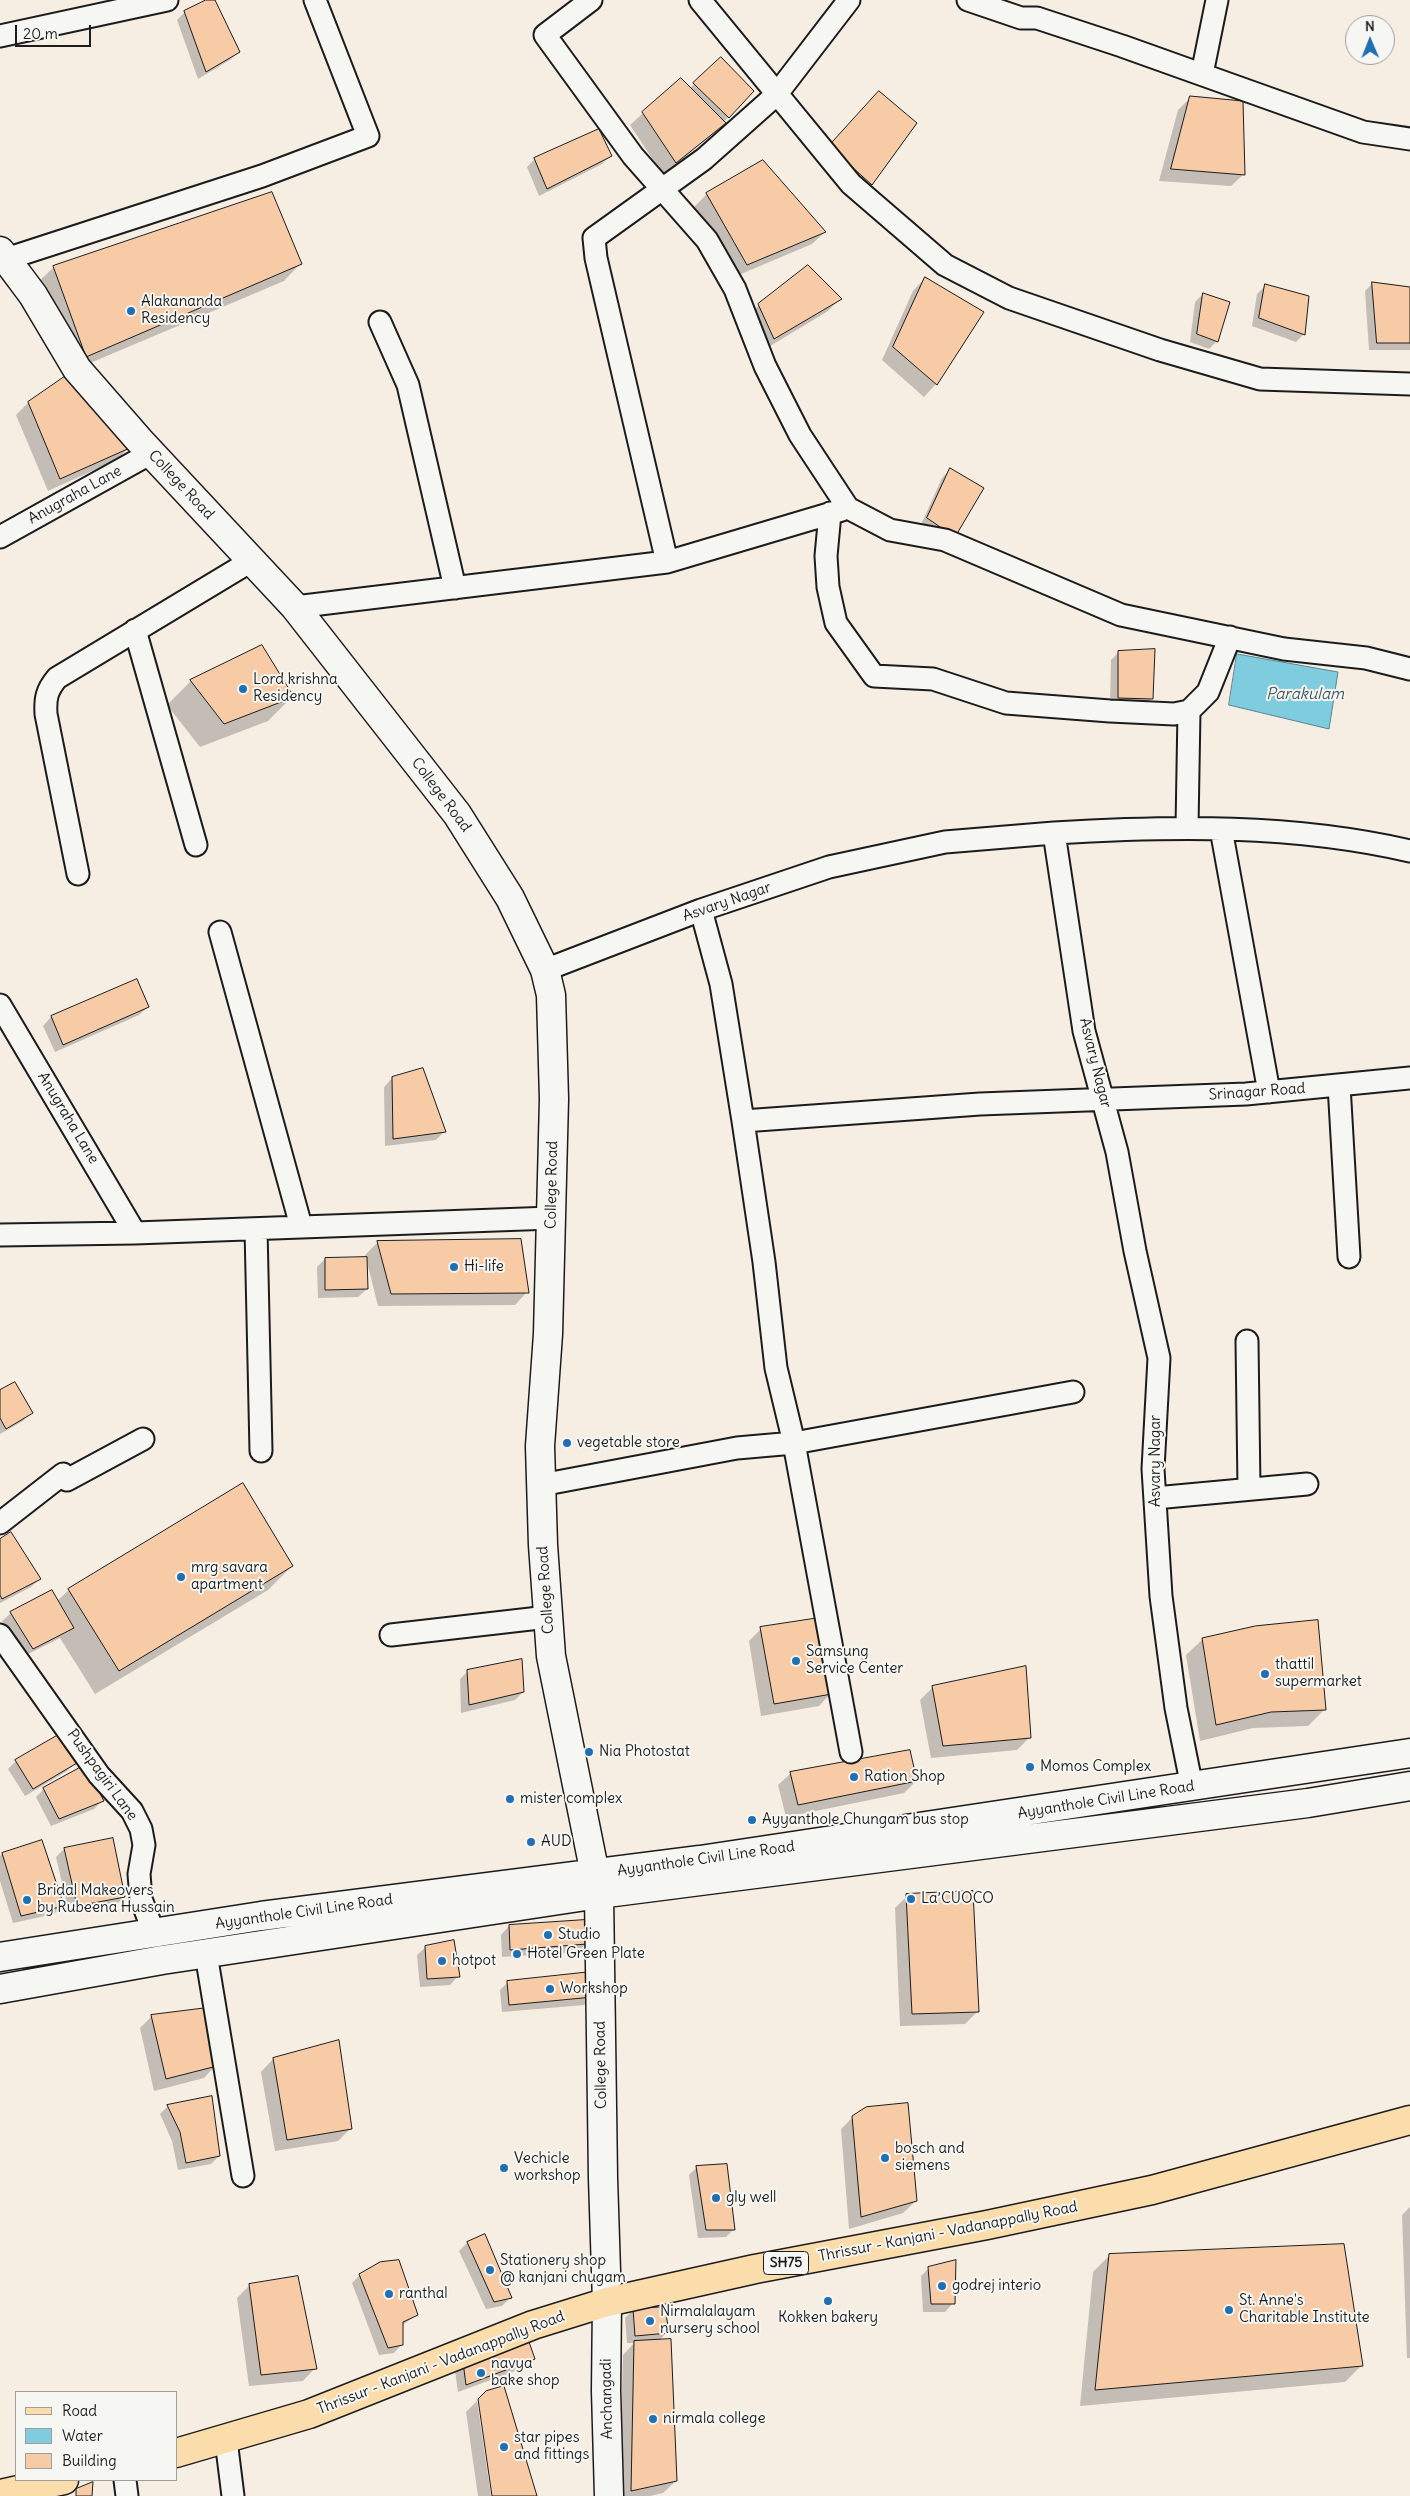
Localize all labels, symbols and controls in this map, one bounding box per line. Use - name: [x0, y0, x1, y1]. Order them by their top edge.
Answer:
- scale bar: [18, 15, 94, 47]
- north arrow: [1345, 15, 1395, 65]
- text: N: [1365, 17, 1375, 35]
- text: 20 m: [23, 24, 58, 43]
- place label: Alakananda Residency: [141, 293, 222, 328]
- marker: Alakananda Residency: [125, 305, 137, 317]
- street label: College Road: [144, 447, 218, 523]
- street label: Anugraha Lane: [25, 462, 125, 528]
- place label: Lord krishna Residency: [253, 671, 338, 706]
- marker: Lord krishna Residency: [237, 683, 249, 695]
- water label: Parakulam: [1266, 684, 1344, 704]
- street label: College Road: [407, 754, 475, 836]
- street label: Asvary Nagar: [680, 878, 774, 926]
- street label: Asvary Nagar: [1075, 1016, 1115, 1110]
- street label: Anugraha Lane: [34, 1069, 102, 1167]
- street label: Srinagar Road: [1208, 1080, 1306, 1104]
- street label: College Road: [542, 1141, 562, 1229]
- place label: Hi-life: [464, 1258, 504, 1276]
- marker: Hi-life: [448, 1261, 460, 1273]
- street label: Asvary Nagar: [1147, 1415, 1165, 1507]
- place label: vegetable store: [577, 1434, 680, 1452]
- marker: vegetable store: [561, 1437, 573, 1449]
- street label: College Road: [534, 1545, 558, 1635]
- place label: mrg savara apartment: [191, 1559, 268, 1594]
- marker: mrg savara apartment: [175, 1571, 187, 1583]
- place label: Samsung Service Center: [806, 1643, 903, 1678]
- marker: Samsung Service Center: [790, 1655, 802, 1667]
- place label: thattil supermarket: [1275, 1656, 1362, 1691]
- marker: thattil supermarket: [1259, 1668, 1271, 1680]
- street label: Pushpagiri Lane: [63, 1726, 141, 1824]
- place label: Nia Photostat: [599, 1743, 690, 1761]
- marker: Nia Photostat: [583, 1746, 595, 1758]
- place label: Momos Complex: [1040, 1758, 1151, 1776]
- marker: Momos Complex: [1024, 1761, 1036, 1773]
- place label: Ration Shop: [864, 1768, 945, 1786]
- marker: Ration Shop: [848, 1771, 860, 1783]
- street label: Ayyanthole Civil Line Road: [1016, 1777, 1196, 1823]
- place label: mister complex: [520, 1790, 622, 1808]
- marker: mister complex: [504, 1793, 516, 1805]
- place label: Ayyanthole Chungam bus stop: [762, 1811, 969, 1829]
- marker: Ayyanthole Chungam bus stop: [746, 1814, 758, 1826]
- place label: AUD: [541, 1833, 572, 1851]
- marker: AUD: [525, 1836, 537, 1848]
- street label: Ayyanthole Civil Line Road: [616, 1838, 796, 1880]
- place label: Bridal Makeovers by Rubeena Hussain: [37, 1882, 175, 1917]
- place label: La’CUOCO: [921, 1890, 994, 1908]
- street label: Ayyanthole Civil Line Road: [214, 1891, 394, 1933]
- marker: La’CUOCO: [905, 1893, 917, 1905]
- marker: Bridal Makeovers by Rubeena Hussain: [21, 1894, 33, 1906]
- place label: Studio: [558, 1926, 600, 1944]
- marker: Studio: [542, 1929, 554, 1941]
- place label: Hotel Green Plate: [527, 1945, 645, 1963]
- marker: Hotel Green Plate: [511, 1948, 523, 1960]
- place label: hotpot: [452, 1952, 496, 1970]
- marker: hotpot: [436, 1955, 448, 1967]
- place label: Workshop: [560, 1980, 628, 1998]
- marker: Workshop: [544, 1983, 556, 1995]
- street label: College Road: [591, 2021, 611, 2109]
- place label: bosch and siemens: [895, 2140, 964, 2175]
- place label: Vechicle workshop: [514, 2150, 580, 2185]
- marker: bosch and siemens: [879, 2152, 891, 2164]
- marker: Vechicle workshop: [498, 2162, 510, 2174]
- place label: gly well: [726, 2189, 776, 2207]
- marker: gly well: [710, 2192, 722, 2204]
- street label: Thrissur - Kanjani - Vadanappally Road: [817, 2198, 1079, 2266]
- place label: Stationery shop @ kanjani chugam: [500, 2252, 626, 2287]
- road number: SH75: [764, 2252, 808, 2274]
- marker: Stationery shop @ kanjani chugam: [484, 2264, 496, 2276]
- place label: godrej interio: [952, 2277, 1041, 2295]
- marker: godrej interio: [936, 2280, 948, 2292]
- place label: ranthal: [399, 2285, 448, 2303]
- marker: ranthal: [383, 2288, 395, 2300]
- place label: St. Anne's Charitable Institute: [1239, 2292, 1370, 2327]
- marker: Kokken bakery: [822, 2295, 834, 2307]
- place label: Nirmalalayam nursery school: [660, 2303, 760, 2338]
- marker: St. Anne's Charitable Institute: [1223, 2304, 1235, 2316]
- street label: Thrissur - Kanjani - Vadanappally Road: [315, 2307, 567, 2419]
- place label: Kokken bakery: [778, 2309, 878, 2327]
- marker: Nirmalalayam nursery school: [644, 2315, 656, 2327]
- place label: navya bake shop: [491, 2355, 559, 2390]
- street label: Anchangadi: [597, 2358, 617, 2440]
- marker: navya bake shop: [475, 2367, 487, 2379]
- legend: [15, 2391, 178, 2481]
- text: Road: [62, 2401, 97, 2420]
- place label: nirmala college: [663, 2410, 766, 2428]
- marker: nirmala college: [647, 2413, 659, 2425]
- text: Water: [62, 2426, 103, 2445]
- place label: star pipes and fittings: [514, 2429, 589, 2464]
- marker: star pipes and fittings: [498, 2441, 510, 2453]
- text: Building: [62, 2451, 117, 2470]

